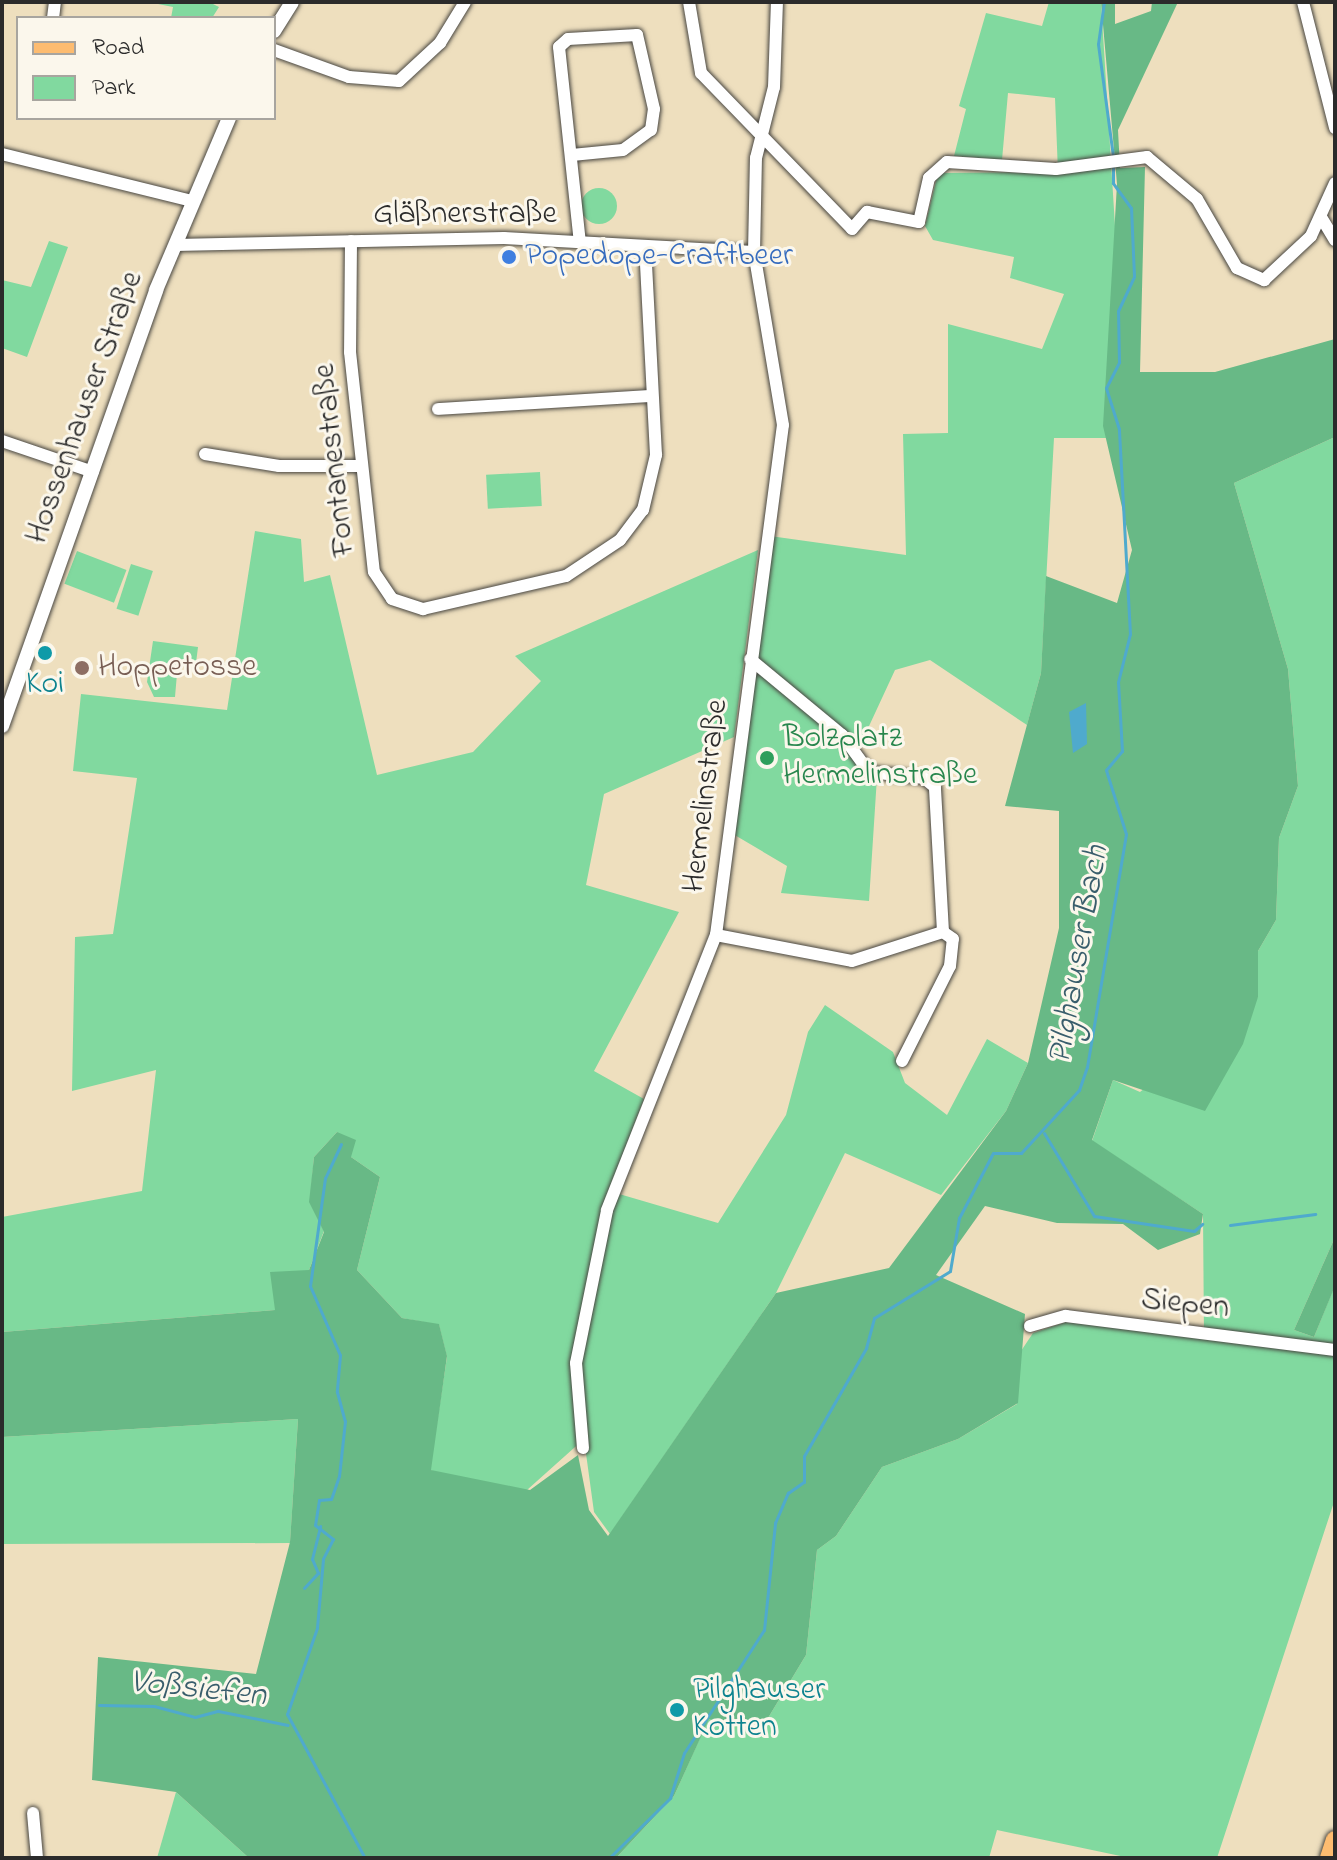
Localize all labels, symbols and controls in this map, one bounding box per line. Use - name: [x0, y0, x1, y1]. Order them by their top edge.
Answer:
- legend: [16, 16, 276, 120]
- text: Road: [92, 31, 144, 66]
- text: Park: [92, 71, 135, 106]
- street label: Gläßnerstraße: [373, 196, 557, 234]
- place label: Popedope-Craftbeer: [525, 238, 793, 276]
- marker: Popedope-Craftbeer: [500, 248, 518, 266]
- street label: Hossenhauser Straße: [19, 267, 153, 549]
- street label: Fontanestraße: [307, 362, 365, 558]
- marker: Koi: [36, 644, 54, 662]
- place label: Hoppetosse: [98, 649, 257, 687]
- marker: Hoppetosse: [73, 659, 91, 677]
- place label: Koi: [26, 666, 64, 704]
- street label: Hermelinstraße: [676, 697, 738, 895]
- place label: Bolzplatz Hermelinstraße: [783, 721, 977, 796]
- marker: Bolzplatz Hermelinstraße: [758, 749, 776, 767]
- water label: Pilghauser Bach: [1041, 842, 1119, 1068]
- street label: Siepen: [1139, 1281, 1231, 1329]
- water label: Voßsiefen: [128, 1663, 268, 1717]
- place label: Pilghauser Kotten: [693, 1673, 825, 1748]
- marker: Pilghauser Kotten: [668, 1701, 686, 1719]

